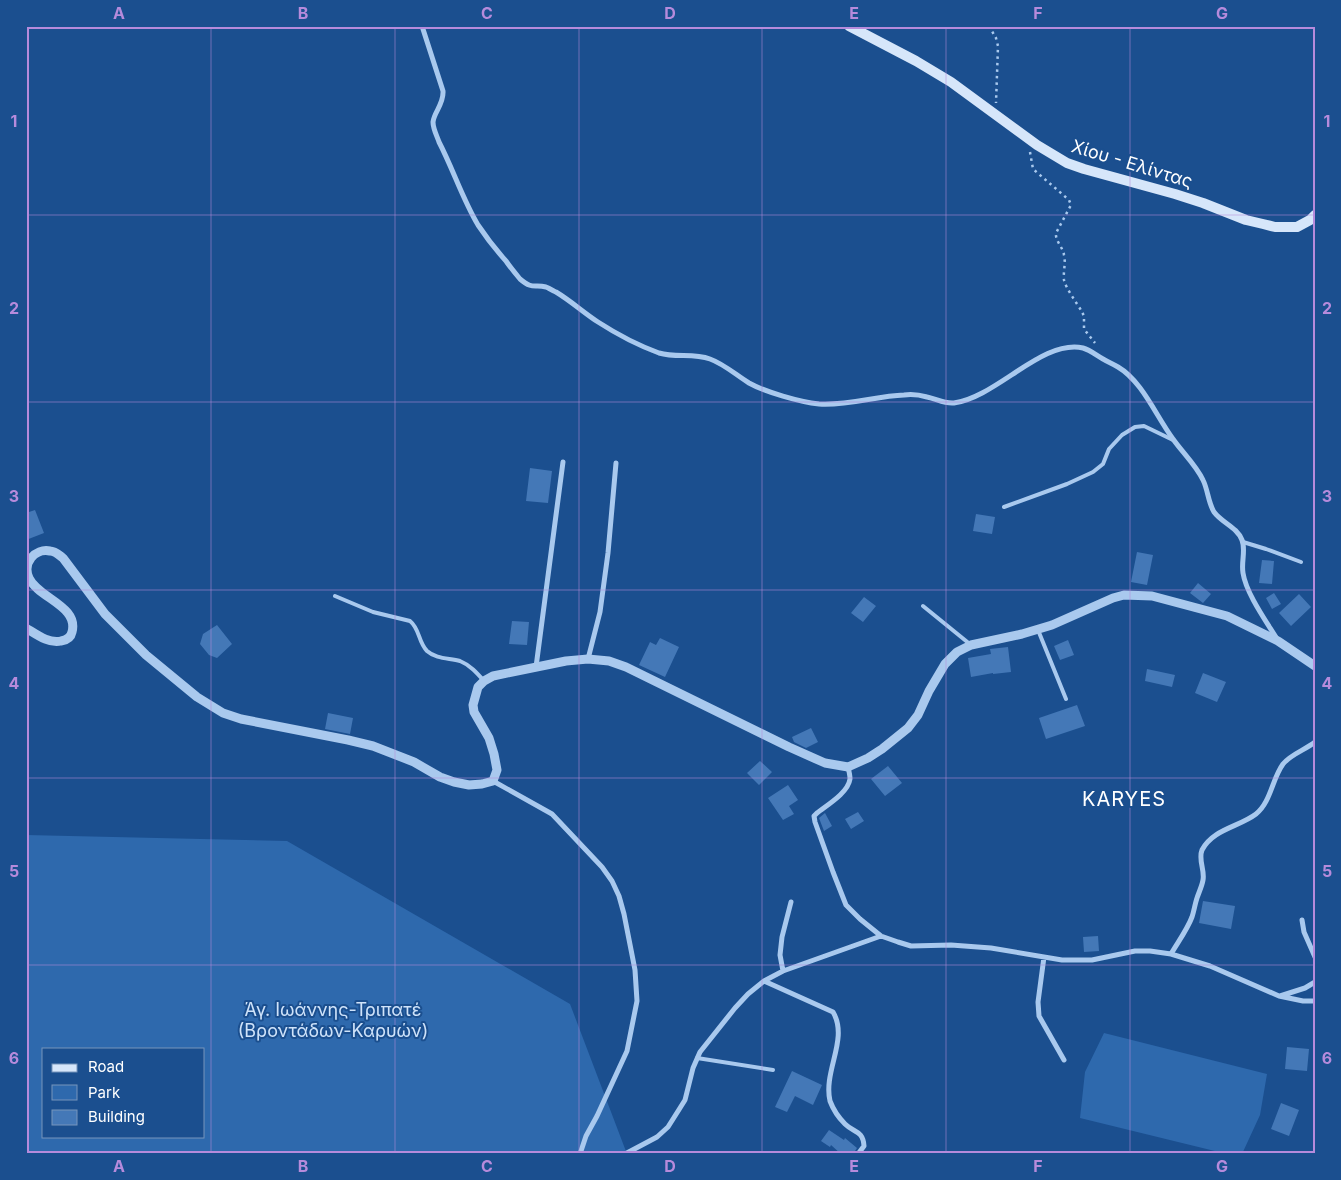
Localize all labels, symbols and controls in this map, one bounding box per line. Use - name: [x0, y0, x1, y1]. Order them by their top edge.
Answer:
- text: A: [113, 3, 125, 23]
- text: B: [298, 3, 308, 23]
- text: C: [481, 3, 493, 23]
- text: D: [664, 3, 676, 23]
- text: E: [849, 3, 859, 23]
- text: F: [1033, 3, 1043, 23]
- text: G: [1216, 3, 1228, 23]
- text: 1: [11, 111, 17, 131]
- text: 1: [1324, 111, 1330, 131]
- street label: Χίου - Ελίντας: [1069, 135, 1195, 192]
- text: 2: [9, 298, 19, 318]
- text: 2: [1322, 298, 1332, 318]
- text: 3: [9, 486, 19, 506]
- text: 3: [1322, 486, 1332, 506]
- text: 4: [9, 673, 20, 693]
- text: 4: [1322, 673, 1333, 693]
- district label: KARYES: [1082, 787, 1166, 811]
- text: 5: [9, 861, 19, 881]
- text: 5: [1322, 861, 1332, 881]
- park label: Άγ. Ιωάννης-Τριπατέ (Βροντάδων-Καρυών): [238, 999, 428, 1041]
- text: 6: [9, 1048, 19, 1068]
- legend: [42, 1048, 205, 1138]
- text: 6: [1322, 1048, 1332, 1068]
- text: Road: [88, 1057, 124, 1076]
- text: Park: [88, 1083, 121, 1102]
- text: Building: [88, 1107, 145, 1126]
- text: A: [113, 1156, 125, 1176]
- text: B: [298, 1156, 308, 1176]
- text: C: [481, 1156, 493, 1176]
- text: D: [664, 1156, 676, 1176]
- text: E: [849, 1156, 859, 1176]
- text: F: [1033, 1156, 1043, 1176]
- text: G: [1216, 1156, 1228, 1176]

